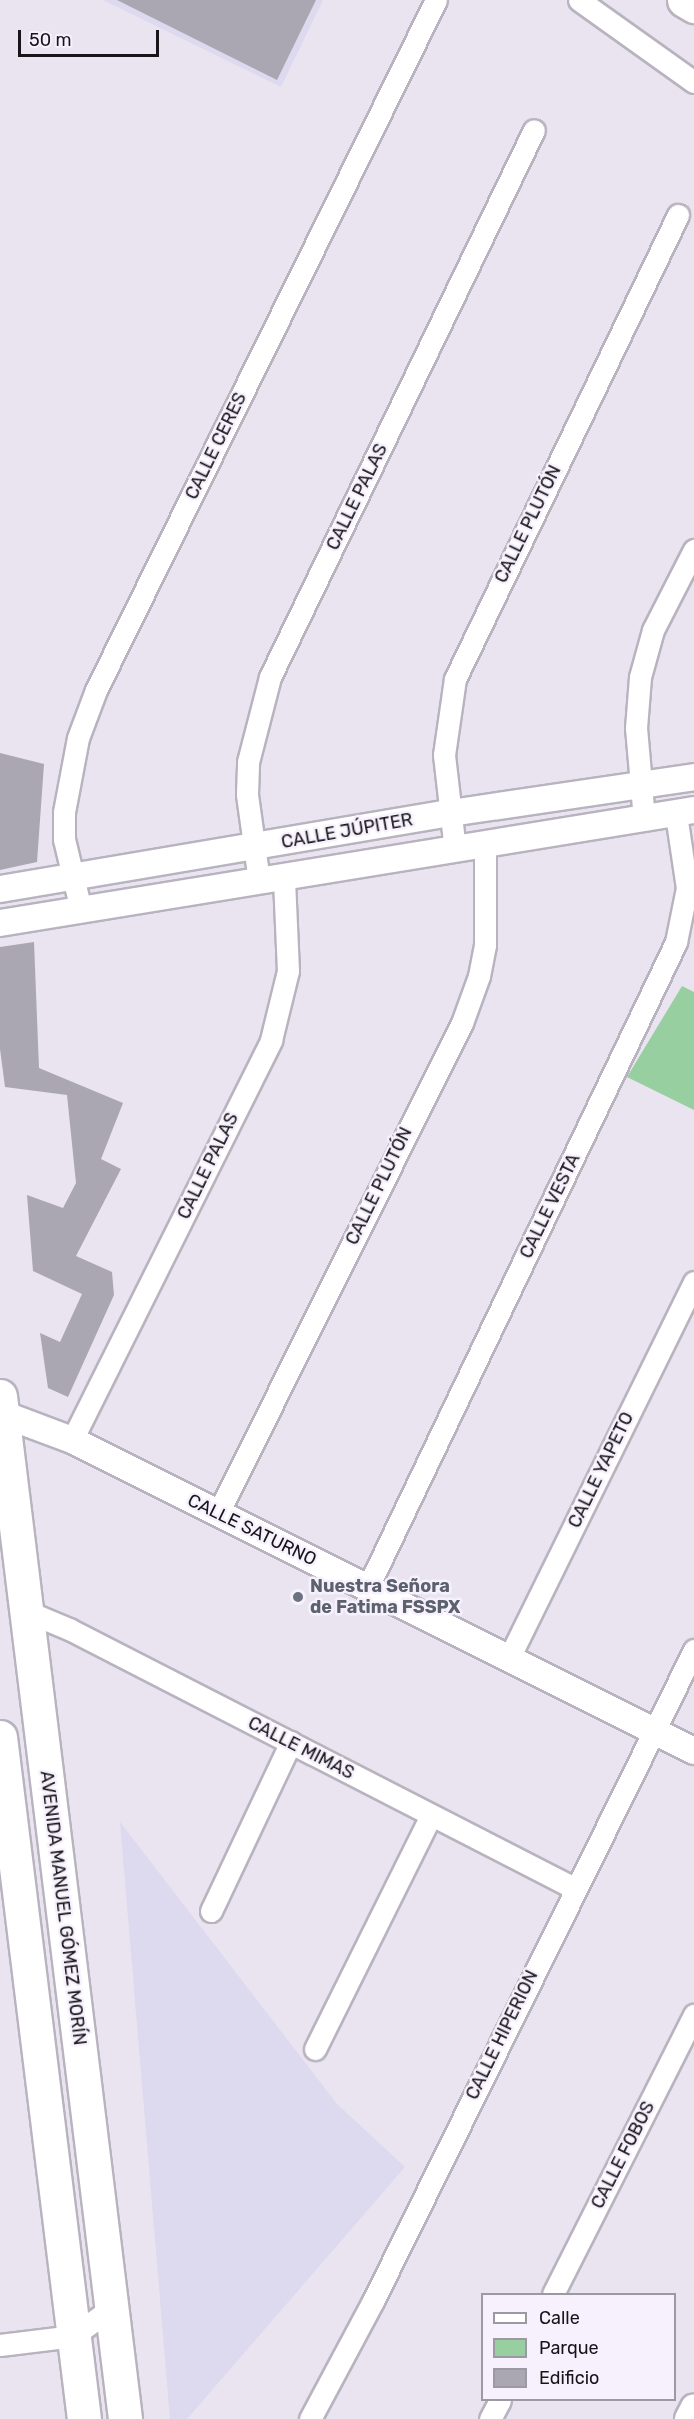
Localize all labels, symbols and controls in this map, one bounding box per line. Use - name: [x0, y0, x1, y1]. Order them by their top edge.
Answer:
- scale bar: [21, 18, 162, 56]
- text: 50 m: [29, 29, 72, 51]
- street label: CALLE CERES: [181, 389, 251, 503]
- street label: CALLE PALAS: [322, 440, 392, 554]
- street label: CALLE PLUTÓN: [490, 462, 566, 586]
- street label: CALLE JÚPITER: [280, 809, 414, 853]
- street label: CALLE PALAS: [173, 1109, 243, 1223]
- street label: CALLE PLUTÓN: [341, 1124, 417, 1248]
- street label: CALLE VESTA: [515, 1150, 585, 1262]
- street label: CALLE YAPETO: [564, 1408, 638, 1532]
- street label: CALLE SATURNO: [184, 1489, 320, 1571]
- place label: Nuestra Señora de Fatima FSSPX: [310, 1576, 461, 1618]
- marker: Nuestra Señora de Fatima FSSPX: [291, 1590, 305, 1604]
- street label: CALLE MIMAS: [244, 1712, 358, 1784]
- street label: AVENIDA MANUEL GÓMEZ MORÍN: [35, 1769, 91, 2047]
- street label: CALLE HIPERION: [461, 1967, 543, 2103]
- street label: CALLE FOBOS: [587, 2098, 659, 2212]
- legend: [481, 2293, 676, 2401]
- text: Calle: [539, 2307, 580, 2329]
- text: Parque: [539, 2337, 599, 2359]
- text: Edificio: [539, 2367, 599, 2389]

